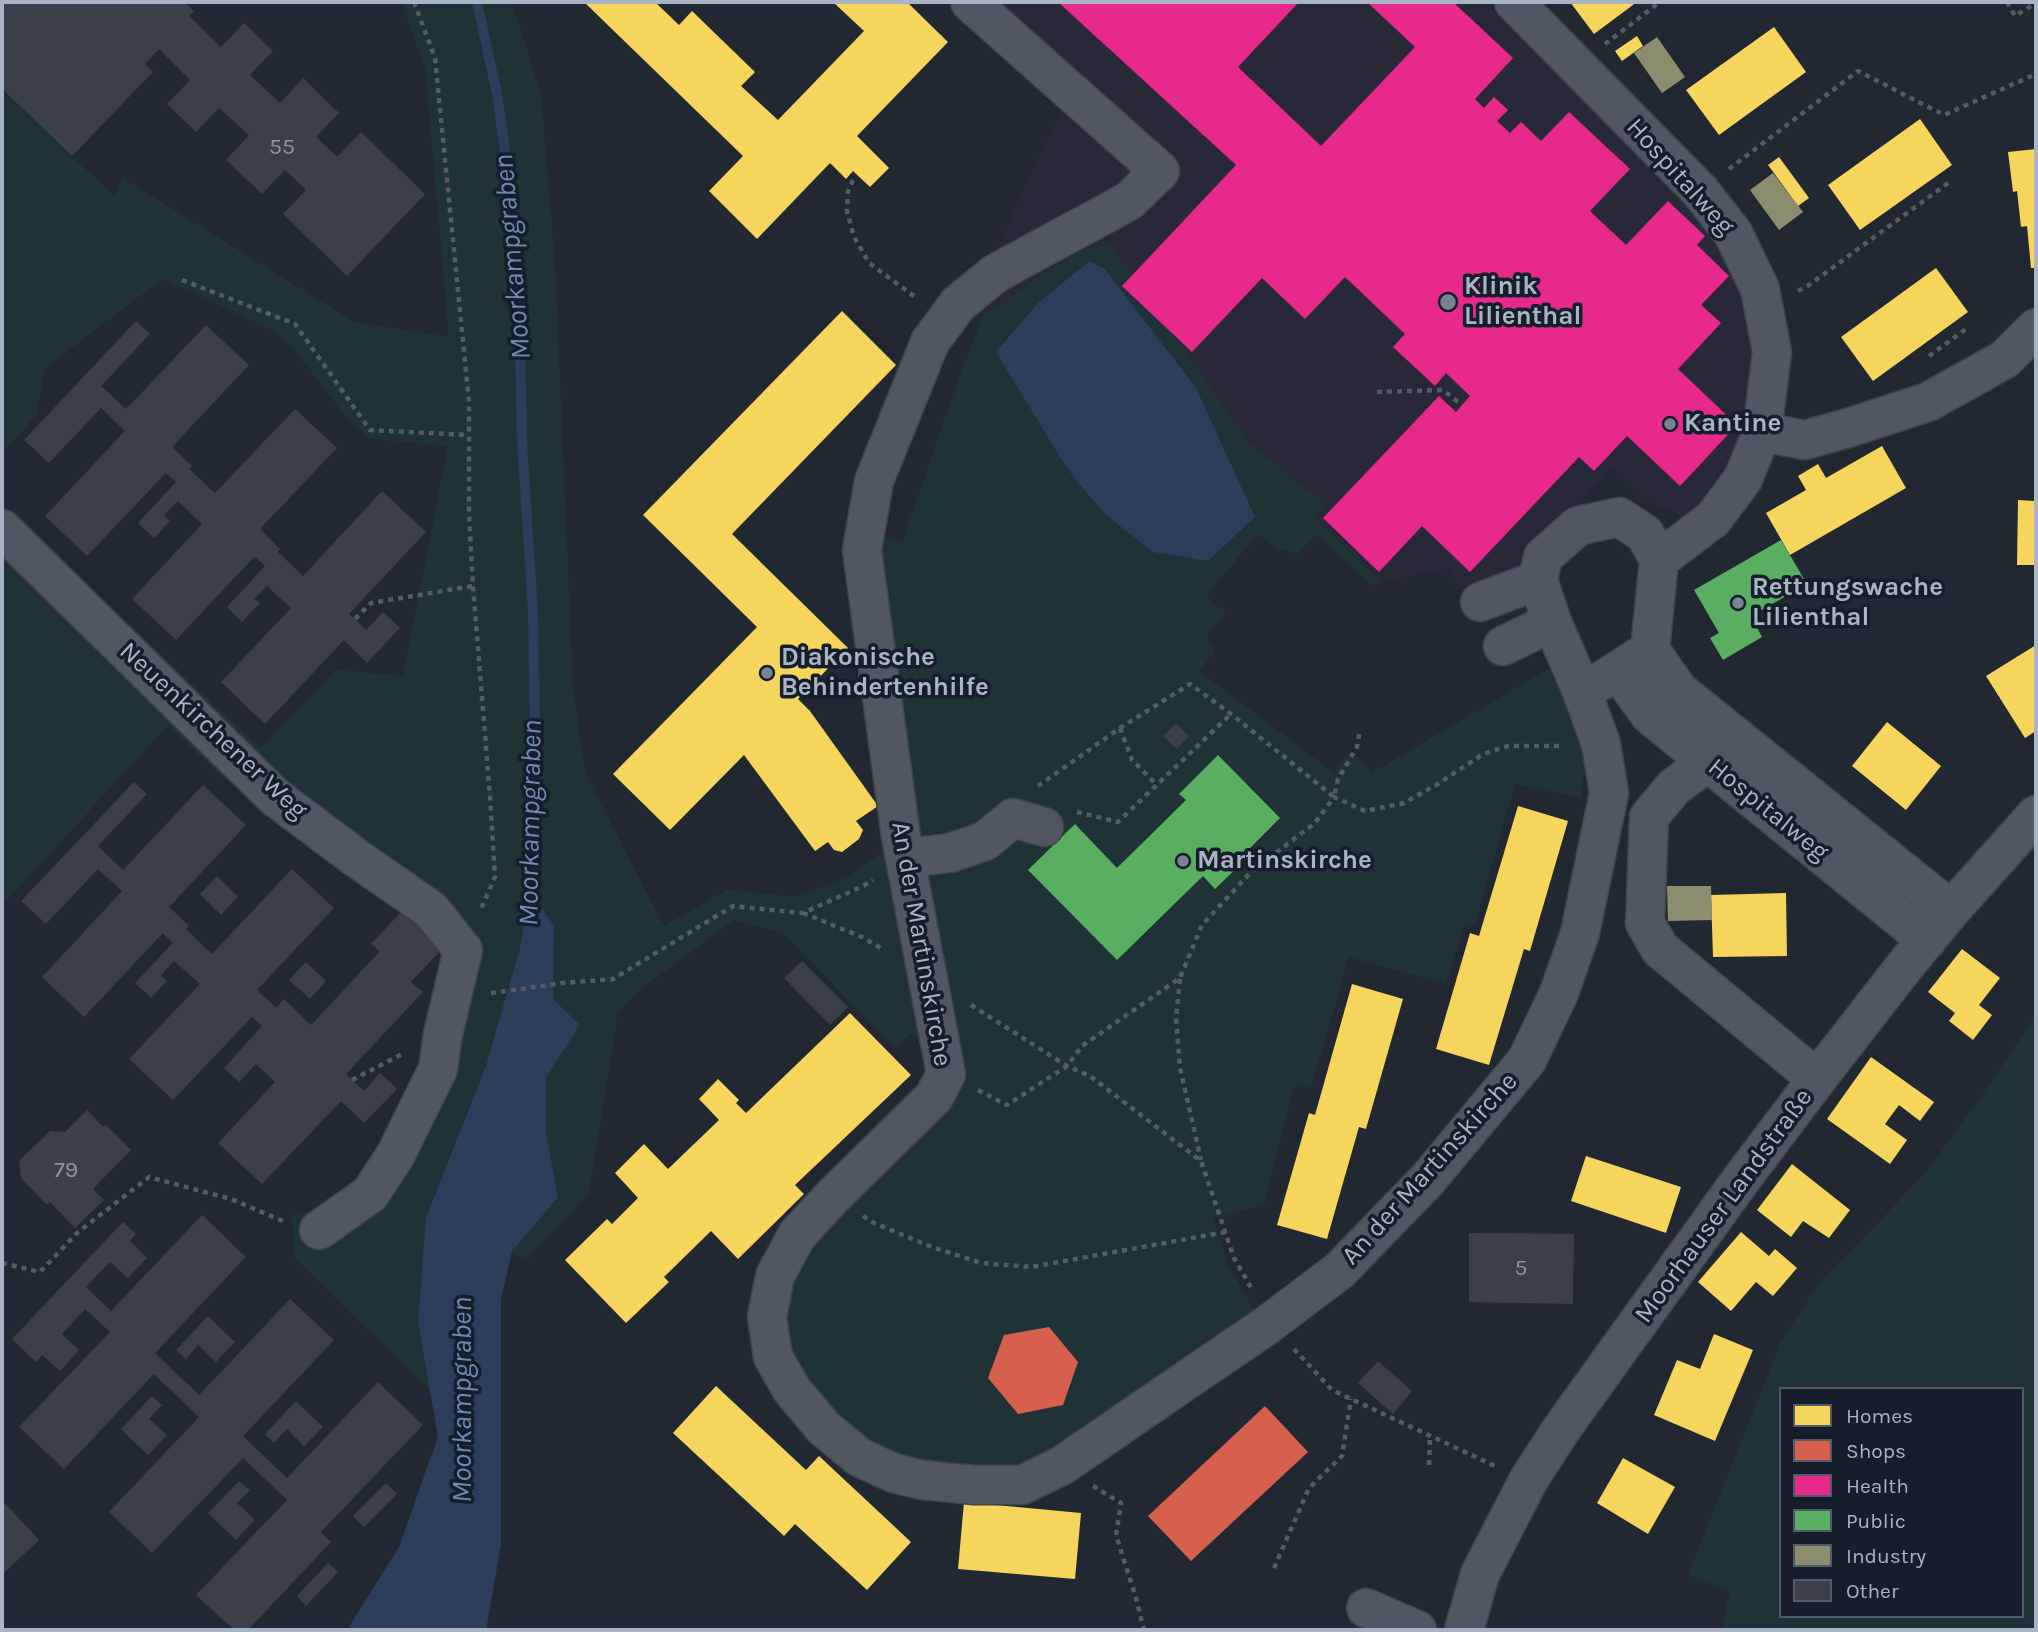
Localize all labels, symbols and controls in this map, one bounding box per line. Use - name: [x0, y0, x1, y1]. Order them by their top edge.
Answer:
- street label: Hospitalweg: [1619, 112, 1741, 242]
- house number: 55: [269, 133, 295, 161]
- water label: Moorkampgraben: [487, 153, 539, 361]
- place label: Klinik Lilienthal: [1464, 271, 1581, 332]
- marker: Klinik Lilienthal: [1438, 292, 1458, 312]
- place label: Kantine: [1684, 408, 1781, 440]
- marker: Kantine: [1662, 416, 1678, 432]
- place label: Rettungswache Lilienthal: [1752, 572, 1943, 634]
- marker: Rettungswache Lilienthal: [1730, 595, 1746, 611]
- street label: Neuenkirchener Weg: [113, 636, 313, 826]
- place label: Diakonische Behindertenhilfe: [781, 642, 989, 704]
- marker: Diakonische Behindertenhilfe: [759, 665, 775, 681]
- water label: Moorkampgraben: [512, 720, 550, 926]
- street label: Hospitalweg: [1701, 752, 1835, 868]
- street label: An der Martinskirche: [884, 819, 958, 1069]
- place label: Martinskirche: [1197, 845, 1372, 877]
- marker: Martinskirche: [1175, 853, 1191, 869]
- street label: An der Martinskirche: [1335, 1066, 1525, 1272]
- street label: Moorhauser Landstraße: [1628, 1083, 1820, 1329]
- house number: 79: [54, 1156, 78, 1184]
- house number: 5: [1515, 1254, 1527, 1282]
- water label: Moorkampgraben: [446, 1297, 480, 1503]
- legend: [1779, 1387, 2024, 1618]
- text: Homes: [1846, 1404, 1913, 1428]
- text: Shops: [1846, 1439, 1906, 1463]
- text: Health: [1846, 1474, 1909, 1498]
- text: Public: [1846, 1509, 1906, 1533]
- text: Industry: [1846, 1544, 1926, 1568]
- text: Other: [1846, 1579, 1899, 1603]

